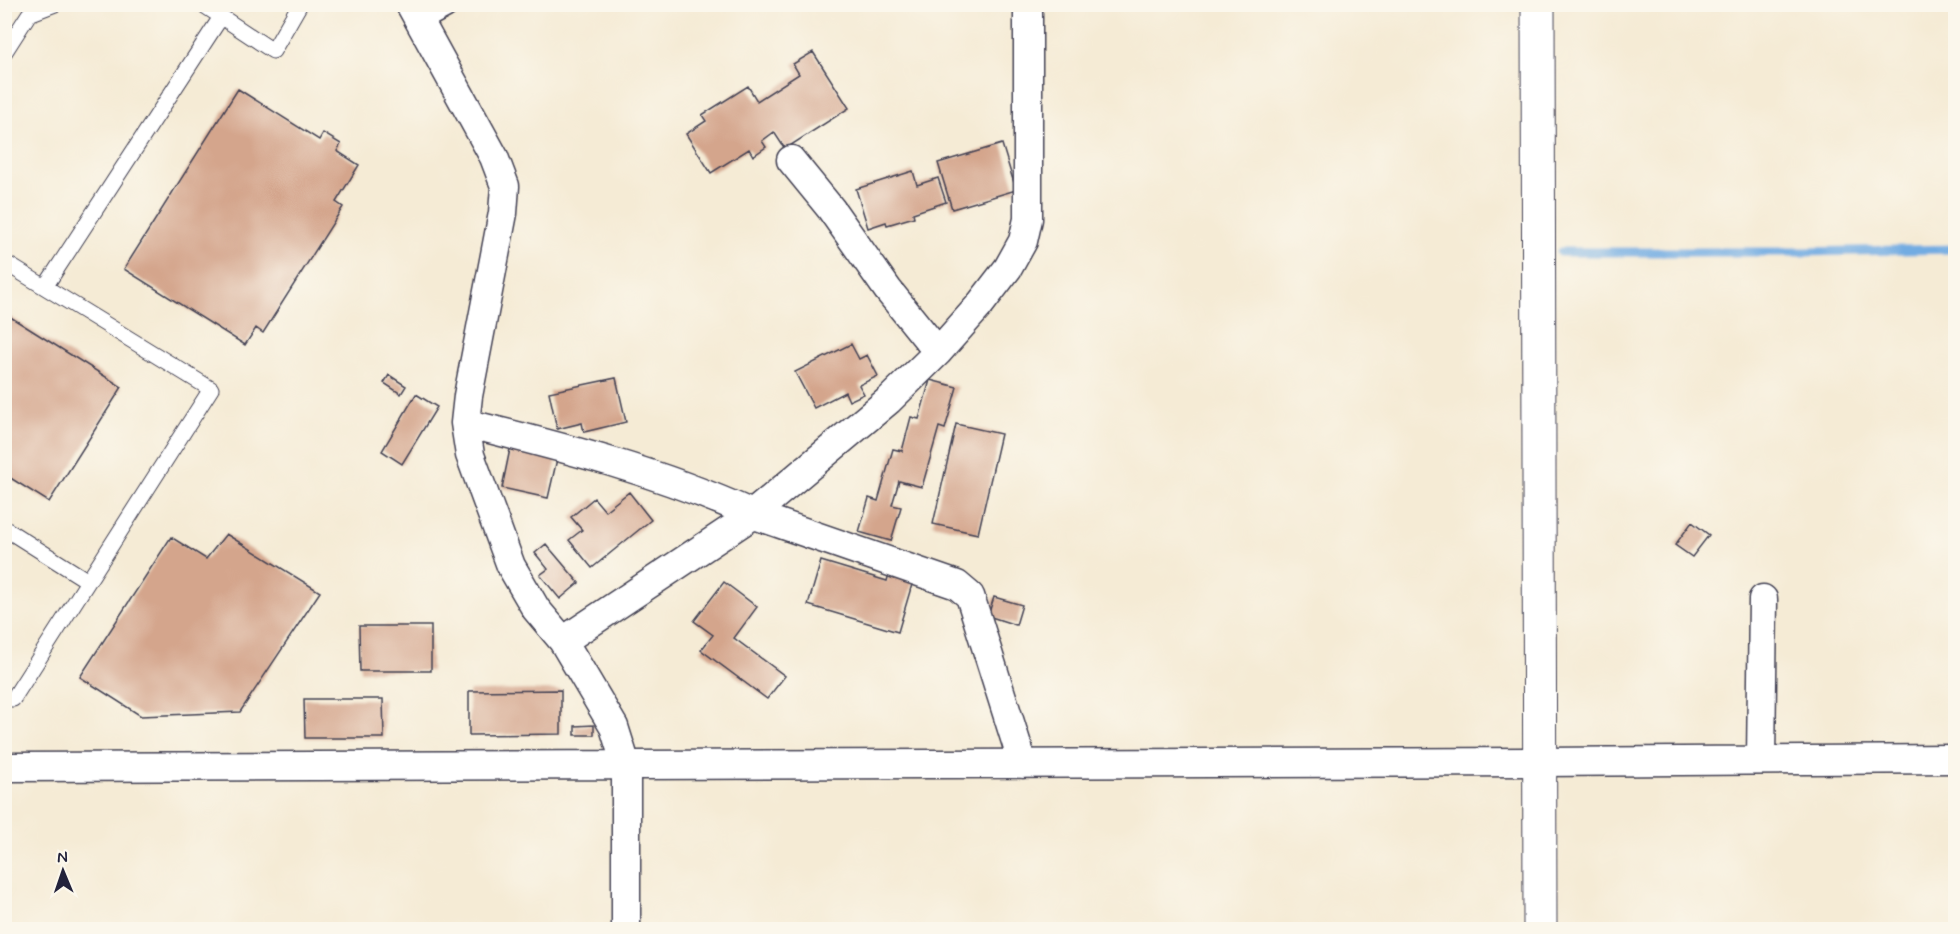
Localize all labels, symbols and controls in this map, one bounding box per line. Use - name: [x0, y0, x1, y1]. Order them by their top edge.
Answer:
- north arrow: [33, 841, 93, 901]
- text: N: [57, 847, 68, 868]

